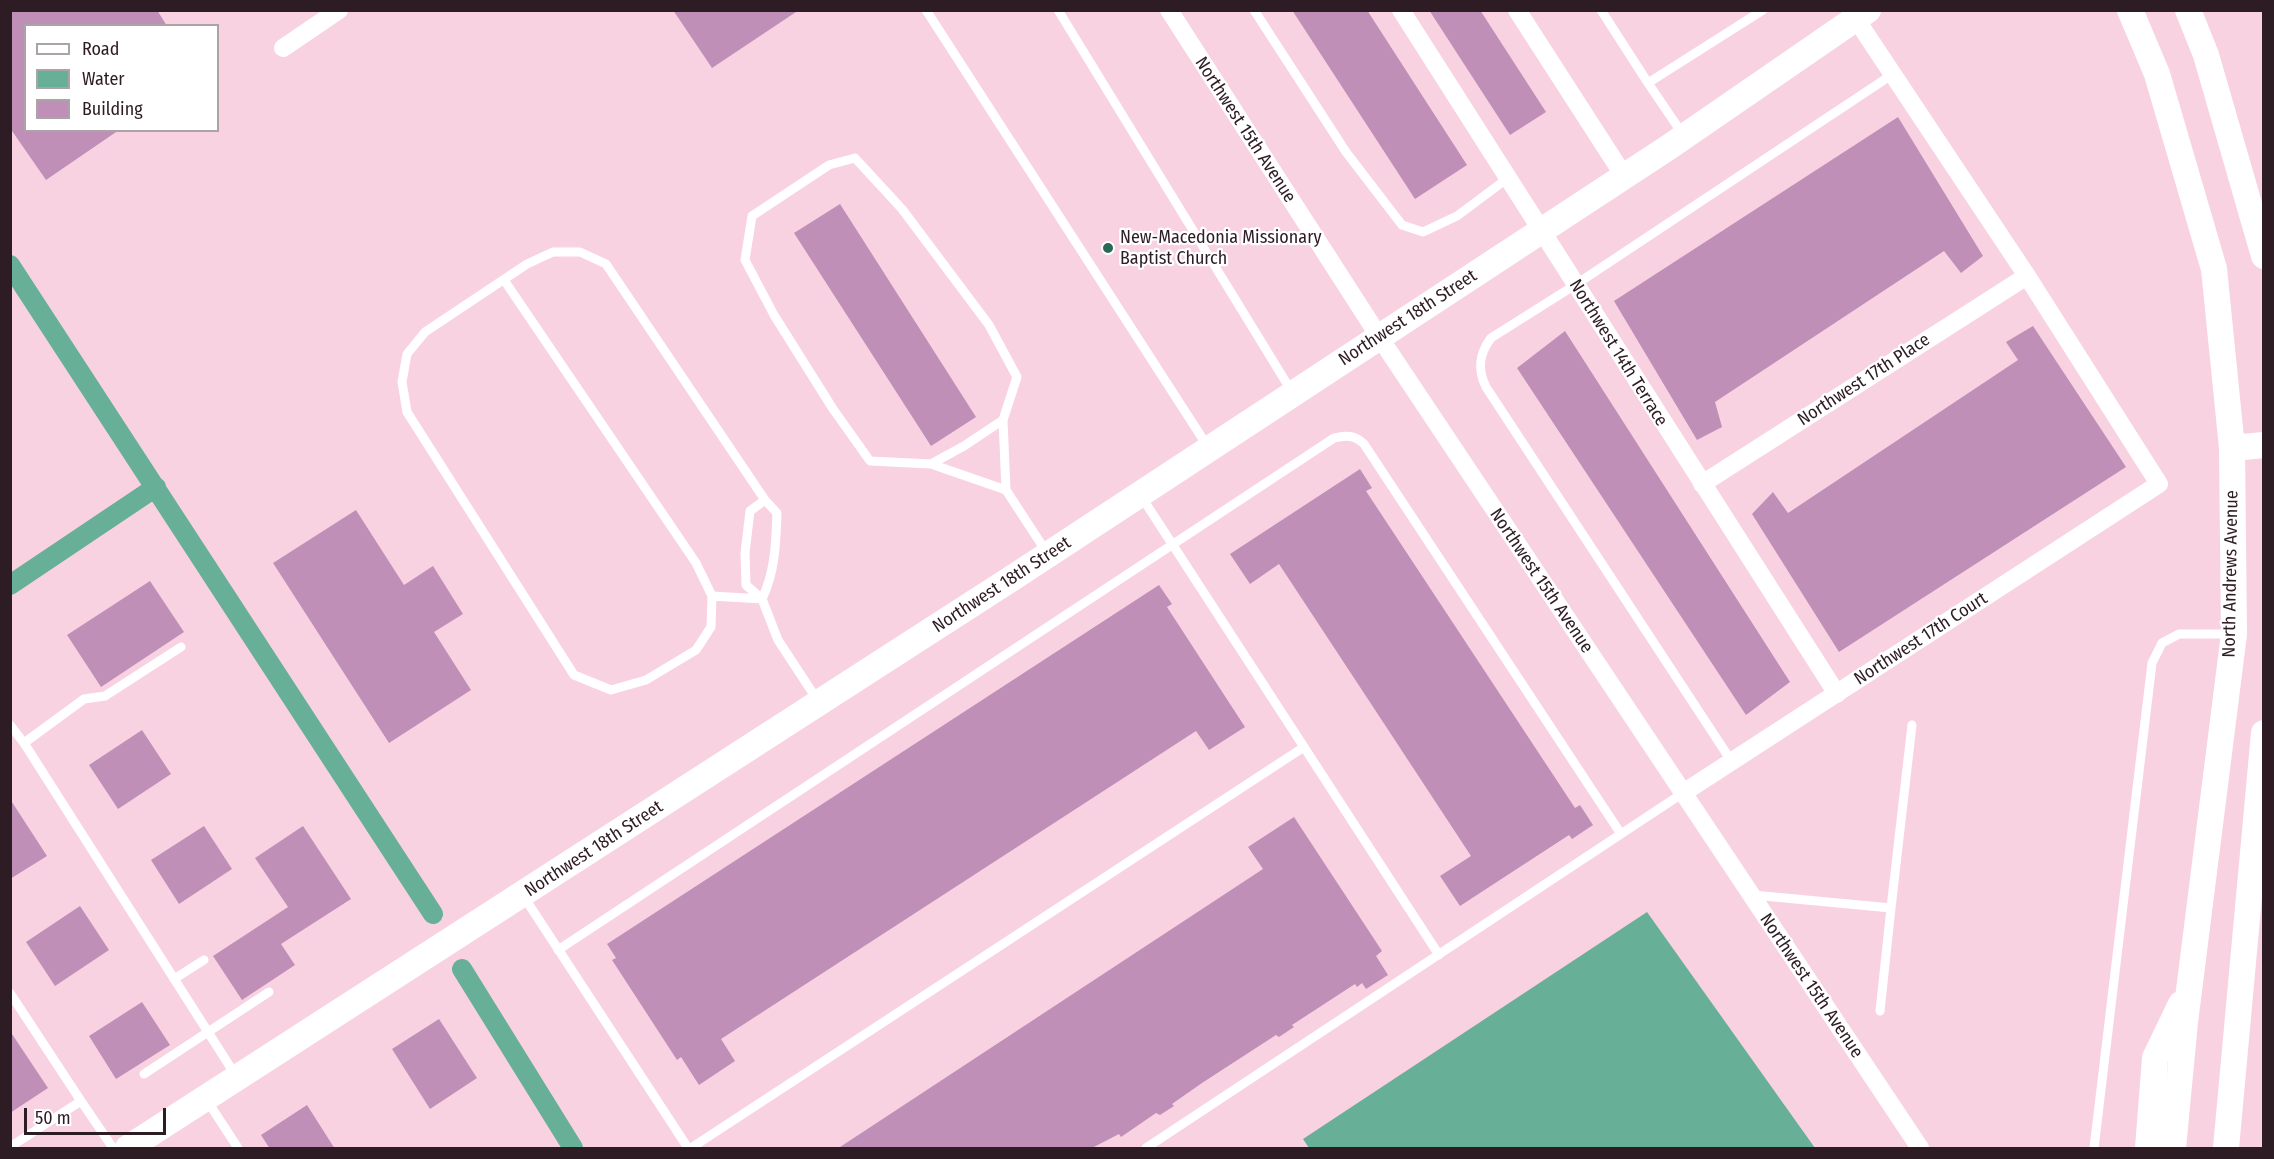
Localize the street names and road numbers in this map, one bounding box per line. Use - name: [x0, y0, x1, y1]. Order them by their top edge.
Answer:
- street label: Northwest 15th Avenue: [1190, 53, 1300, 207]
- street label: Northwest 18th Street: [1335, 265, 1481, 371]
- street label: Northwest 14th Terrace: [1564, 276, 1672, 430]
- street label: Northwest 17th Place: [1794, 329, 1934, 431]
- street label: North Andrews Avenue: [2219, 490, 2243, 658]
- street label: Northwest 15th Avenue: [1485, 505, 1597, 657]
- street label: Northwest 18th Street: [929, 532, 1075, 638]
- street label: Northwest 17th Court: [1850, 588, 1992, 690]
- street label: Northwest 18th Street: [521, 796, 667, 902]
- street label: Northwest 15th Avenue: [1755, 910, 1867, 1062]

